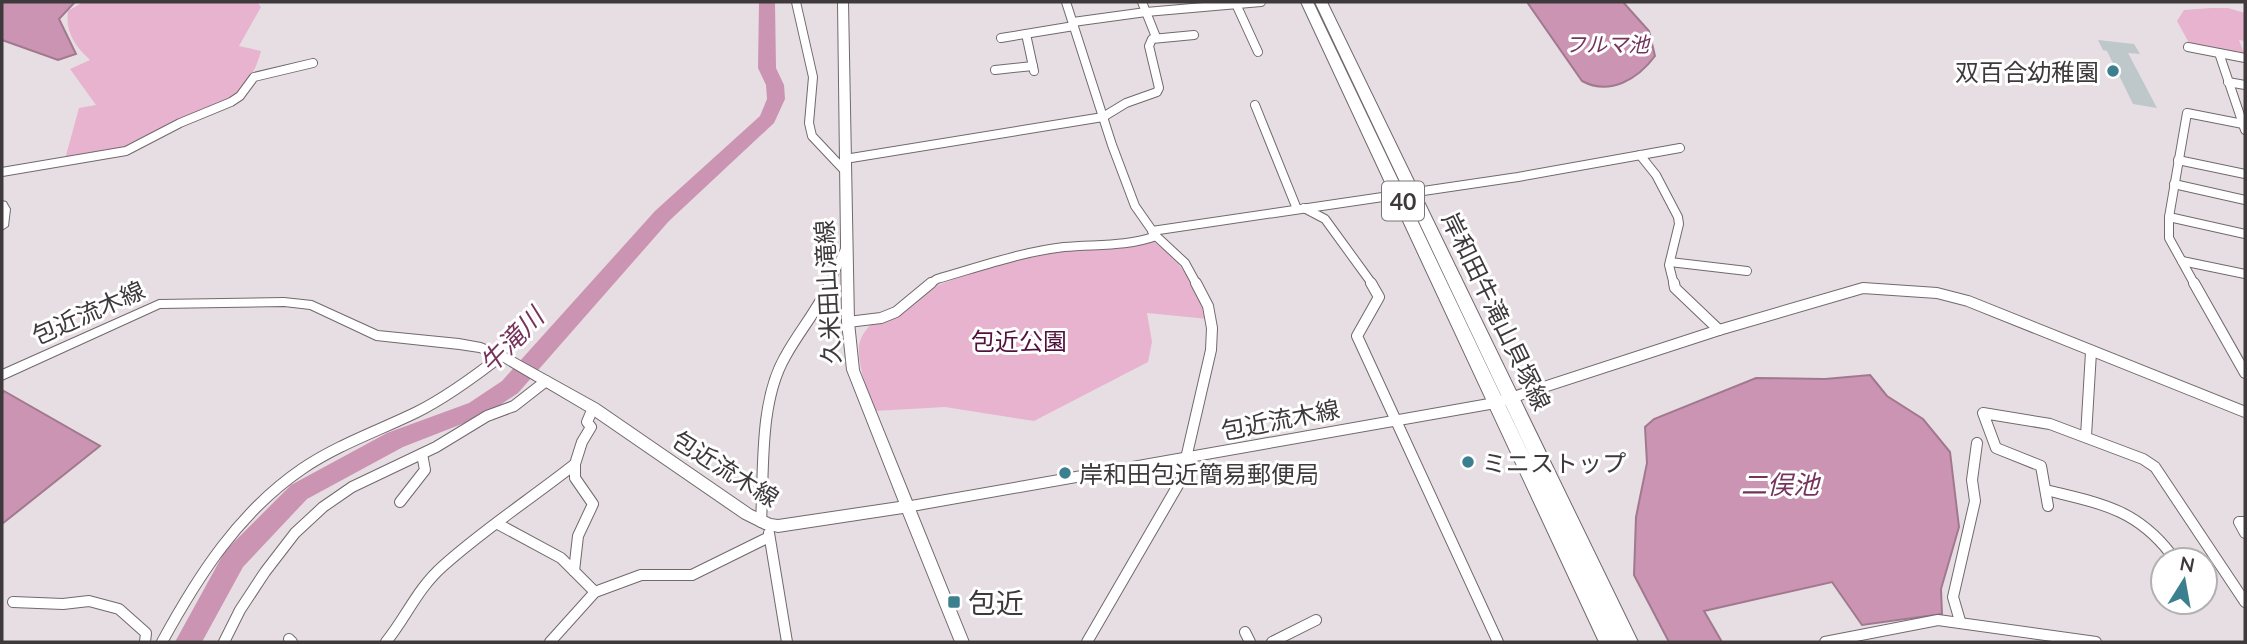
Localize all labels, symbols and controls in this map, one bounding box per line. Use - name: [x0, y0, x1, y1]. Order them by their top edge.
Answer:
- water label: フルマ池: [1565, 31, 1651, 56]
- place label: 双百合幼稚園: [1955, 57, 2099, 86]
- marker: 双百合幼稚園: [2105, 63, 2121, 79]
- road number: 40: [1382, 182, 1424, 220]
- street label: 岸和田牛滝山貝塚線: [1437, 208, 1557, 414]
- street label: 久米田山滝線: [809, 219, 845, 365]
- street label: 包近流木線: [27, 274, 149, 350]
- water label: 牛滝川: [472, 299, 552, 379]
- park label: 包近公園: [971, 326, 1067, 355]
- street label: 包近流木線: [1218, 393, 1342, 445]
- street label: 包近流木線: [667, 424, 785, 512]
- place label: ミニストップ: [1482, 448, 1626, 477]
- marker: ミニストップ: [1460, 454, 1476, 470]
- place label: 岸和田包近簡易郵便局: [1079, 459, 1319, 488]
- marker: 岸和田包近簡易郵便局: [1057, 465, 1073, 481]
- water label: 二俣池: [1741, 468, 1822, 500]
- north arrow: [2149, 546, 2219, 616]
- text: N: [2178, 551, 2197, 577]
- place label: 包近: [968, 585, 1024, 619]
- marker: 包近: [946, 594, 962, 610]

